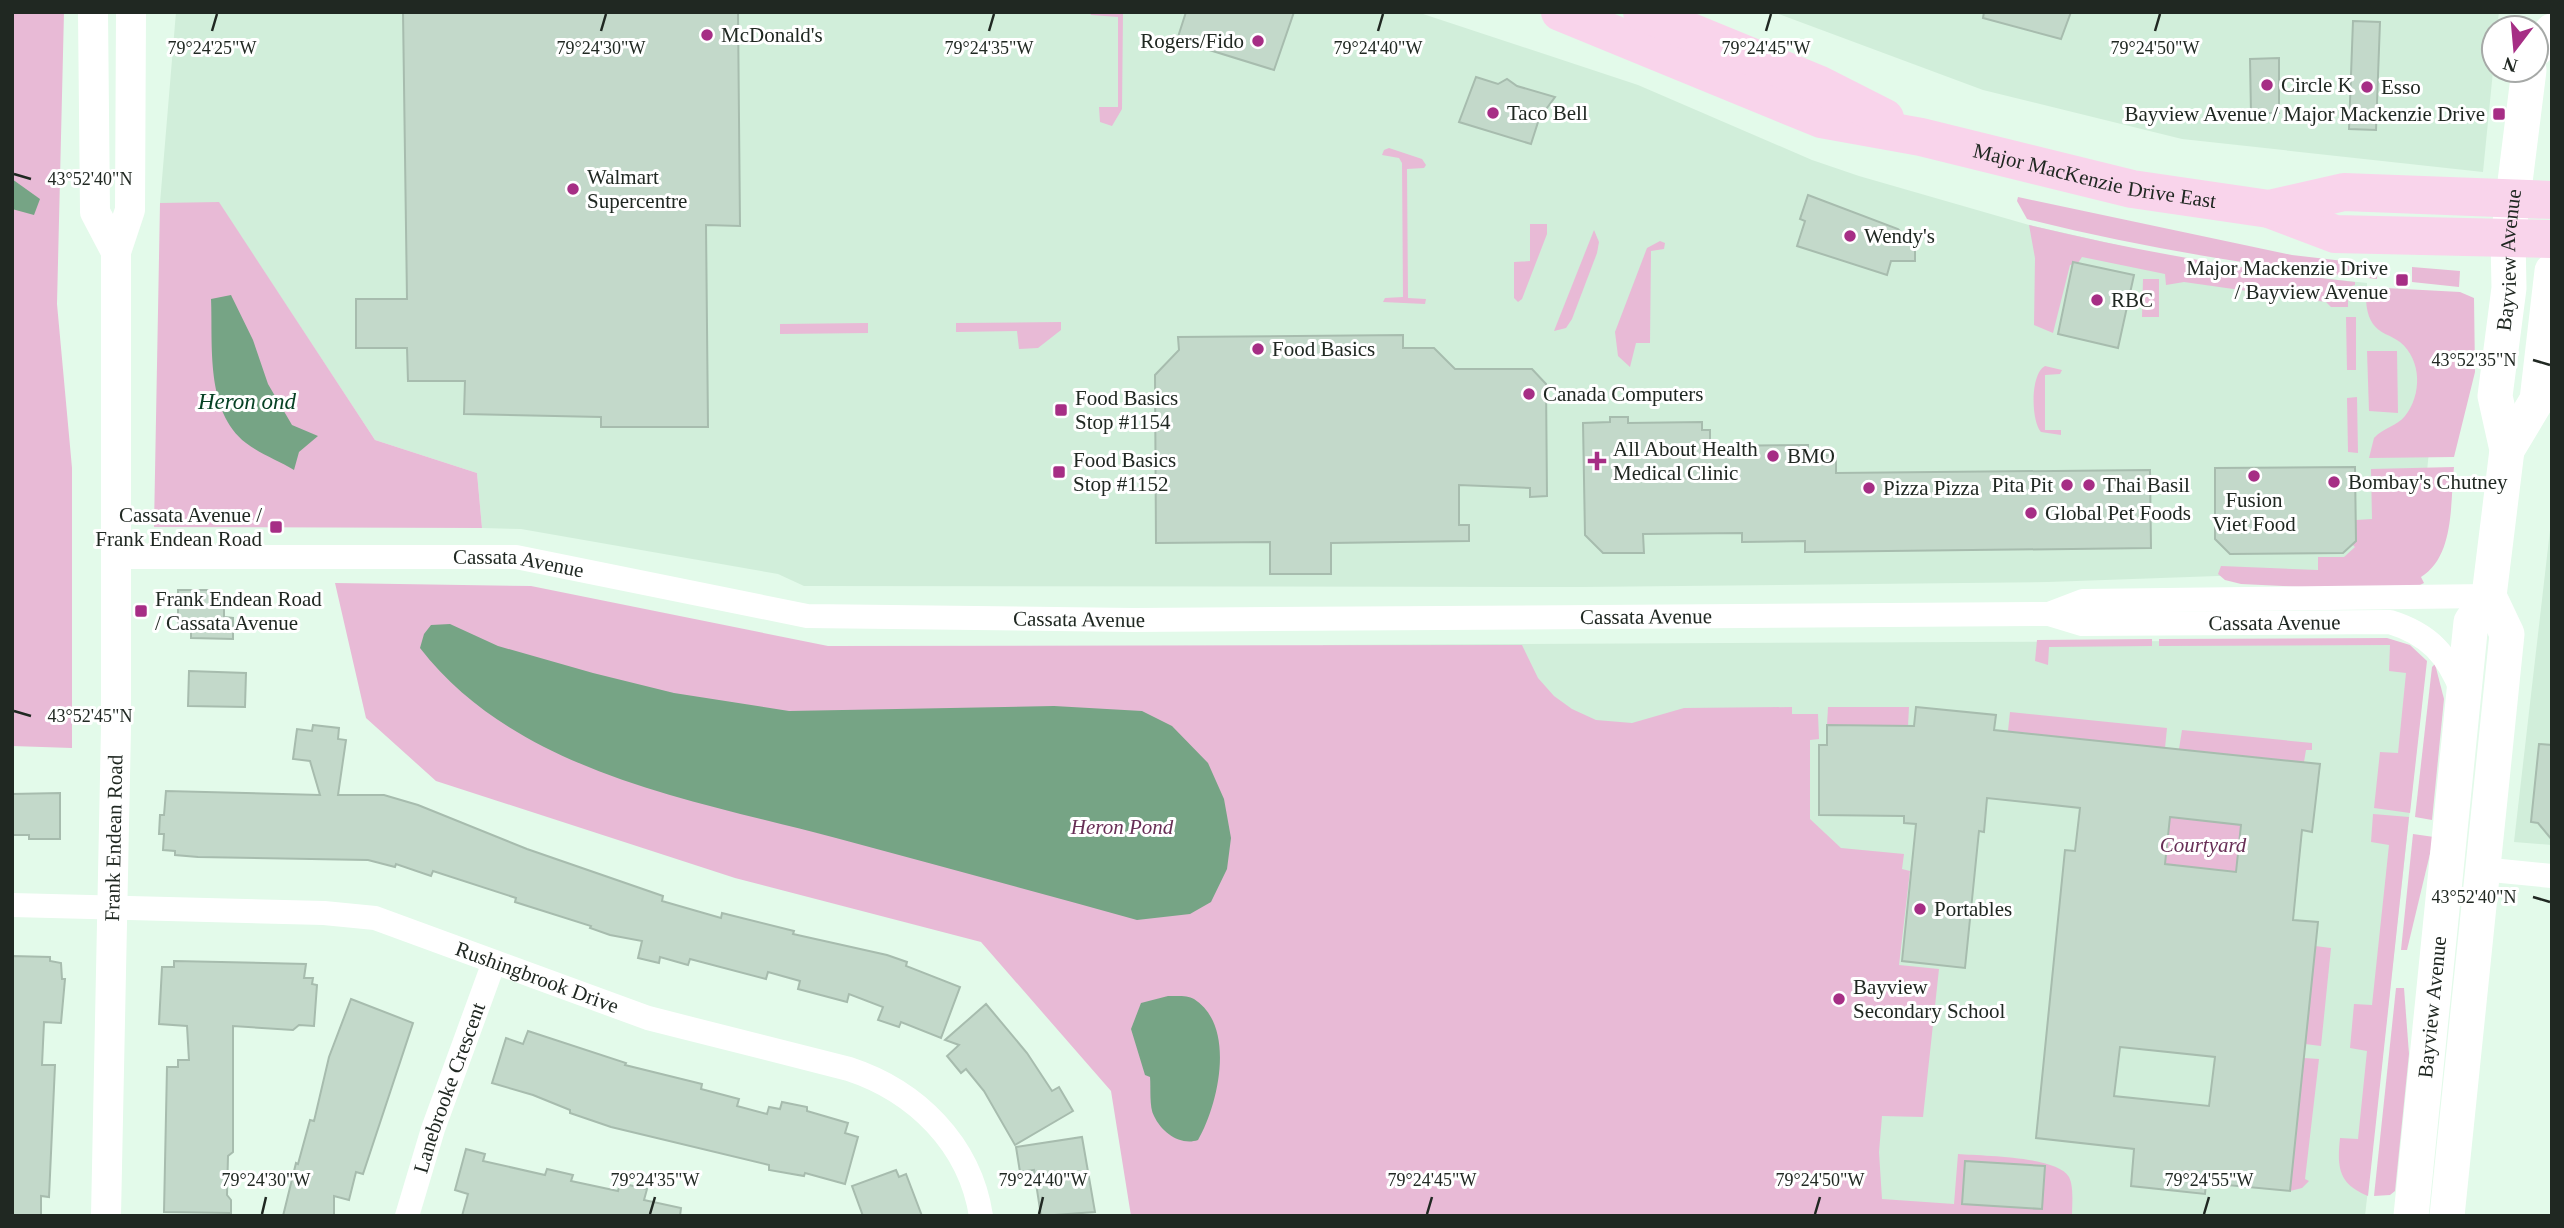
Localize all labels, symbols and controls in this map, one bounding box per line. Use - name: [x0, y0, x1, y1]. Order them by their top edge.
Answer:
- north arrow: [2480, 14, 2550, 84]
- place label: McDonald's: [721, 23, 823, 47]
- marker: McDonald's: [699, 27, 715, 43]
- place label: Rogers/Fido: [1140, 29, 1244, 53]
- marker: Rogers/Fido: [1250, 33, 1266, 49]
- text: 79°24'25"W: [168, 38, 256, 58]
- text: 79°24'30"W: [557, 38, 645, 58]
- text: 79°24'35"W: [945, 38, 1033, 58]
- text: 79°24'40"W: [1334, 38, 1422, 58]
- text: 79°24'45"W: [1722, 38, 1810, 58]
- text: 79°24'50"W: [2111, 38, 2199, 58]
- text: N: [2501, 53, 2520, 77]
- place label: Circle K: [2281, 73, 2353, 97]
- place label: Esso: [2381, 75, 2421, 99]
- marker: Circle K: [2259, 77, 2275, 93]
- marker: Esso: [2359, 79, 2375, 95]
- place label: Taco Bell: [1507, 101, 1588, 125]
- place label: Bayview Avenue / Major Mackenzie Drive: [2124, 102, 2485, 126]
- marker: Taco Bell: [1485, 105, 1501, 121]
- marker: Bayview Avenue / Major Mackenzie Drive: [2491, 106, 2507, 122]
- street label: Major MacKenzie Drive East: [1971, 138, 2218, 213]
- place label: Walmart Supercentre: [587, 165, 687, 213]
- text: 43°52'40"N: [48, 169, 132, 189]
- marker: Walmart Supercentre: [565, 181, 581, 197]
- street label: Bayview Avenue: [2492, 188, 2526, 332]
- place label: Wendy's: [1864, 224, 1935, 248]
- marker: Wendy's: [1842, 228, 1858, 244]
- place label: Major Mackenzie Drive / Bayview Avenue: [2186, 256, 2388, 304]
- marker: Major Mackenzie Drive / Bayview Avenue: [2394, 272, 2410, 288]
- place label: RBC: [2111, 288, 2153, 312]
- marker: RBC: [2089, 292, 2105, 308]
- place label: Food Basics: [1272, 337, 1375, 361]
- marker: Food Basics: [1250, 341, 1266, 357]
- text: 43°52'35"N: [2432, 350, 2516, 370]
- place label: Canada Computers: [1543, 382, 1703, 406]
- place label: Food Basics Stop #1154: [1075, 386, 1178, 434]
- marker: Canada Computers: [1521, 386, 1537, 402]
- water label: Heron ond: [197, 389, 297, 414]
- marker: Food Basics Stop #1154: [1053, 402, 1069, 418]
- place label: All About Health Medical Clinic: [1613, 437, 1758, 485]
- place label: BMO: [1787, 444, 1835, 468]
- place label: Food Basics Stop #1152: [1073, 448, 1176, 496]
- marker: BMO: [1765, 448, 1781, 464]
- marker: All About Health Medical Clinic: [1587, 451, 1607, 471]
- marker: Food Basics Stop #1152: [1051, 464, 1067, 480]
- marker: Fusion Viet Food: [2246, 468, 2262, 484]
- place label: Bombay's Chutney: [2348, 470, 2508, 494]
- place label: Pita Pit: [1992, 473, 2053, 497]
- place label: Thai Basil: [2103, 473, 2190, 497]
- marker: Bombay's Chutney: [2326, 474, 2342, 490]
- place label: Pizza Pizza: [1883, 476, 1980, 500]
- marker: Pita Pit: [2059, 477, 2075, 493]
- marker: Thai Basil: [2081, 477, 2097, 493]
- marker: Pizza Pizza: [1861, 480, 1877, 496]
- place label: Fusion Viet Food: [2212, 488, 2296, 536]
- place label: Global Pet Foods: [2045, 501, 2191, 525]
- place label: Cassata Avenue / Frank Endean Road: [95, 503, 262, 551]
- marker: Global Pet Foods: [2023, 505, 2039, 521]
- marker: Cassata Avenue / Frank Endean Road: [268, 519, 284, 535]
- street label: Cassata Avenue: [453, 545, 586, 582]
- place label: Frank Endean Road / Cassata Avenue: [155, 587, 322, 635]
- marker: Frank Endean Road / Cassata Avenue: [133, 603, 149, 619]
- street label: Cassata Avenue: [1580, 604, 1712, 629]
- street label: Cassata Avenue: [1013, 607, 1145, 632]
- street label: Cassata Avenue: [2208, 610, 2341, 635]
- text: 43°52'45"N: [48, 706, 132, 726]
- street label: Frank Endean Road: [100, 754, 127, 922]
- park label: Heron Pond: [1070, 815, 1174, 839]
- park label: Courtyard: [2160, 833, 2247, 857]
- text: 43°52'40"N: [2432, 887, 2516, 907]
- place label: Portables: [1934, 897, 2012, 921]
- marker: Portables: [1912, 901, 1928, 917]
- street label: Bayview Avenue: [2413, 935, 2451, 1079]
- street label: Rushingbrook Drive: [452, 937, 622, 1018]
- place label: Bayview Secondary School: [1853, 975, 2005, 1023]
- marker: Bayview Secondary School: [1831, 991, 1847, 1007]
- street label: Lanebrooke Crescent: [409, 999, 490, 1176]
- text: 79°24'30"W: [222, 1170, 310, 1190]
- text: 79°24'35"W: [611, 1170, 699, 1190]
- text: 79°24'40"W: [999, 1170, 1087, 1190]
- text: 79°24'45"W: [1388, 1170, 1476, 1190]
- text: 79°24'50"W: [1776, 1170, 1864, 1190]
- text: 79°24'55"W: [2165, 1170, 2253, 1190]

